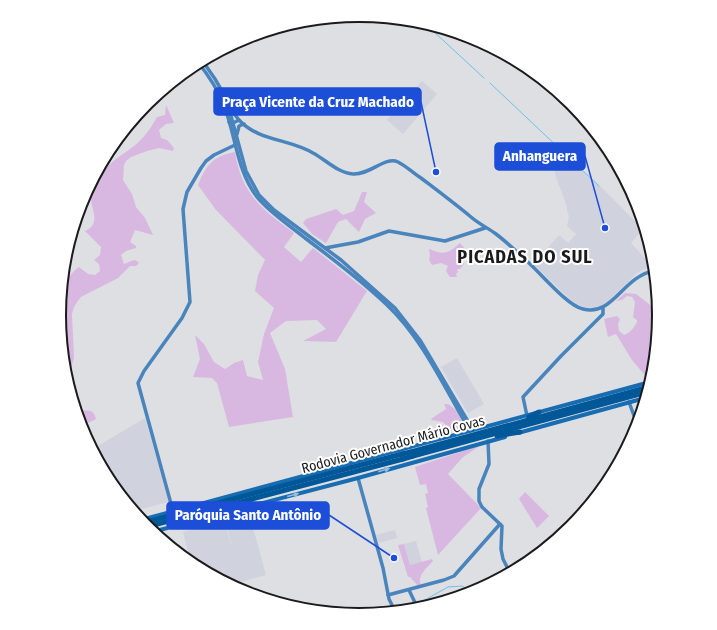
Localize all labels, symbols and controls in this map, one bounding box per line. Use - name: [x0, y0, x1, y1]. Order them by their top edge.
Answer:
- callout: Praça Vicente da Cruz Machado: [214, 88, 421, 115]
- text: Praça Vicente da Cruz Machado: [222, 93, 414, 112]
- callout: Anhanguera: [495, 143, 585, 170]
- text: Anhanguera: [502, 147, 578, 165]
- district label: PICADAS DO SUL: [457, 246, 593, 268]
- street label: Rodovia Governador Mário Covas: [300, 412, 487, 477]
- one-way arrow: [379, 467, 391, 473]
- one-way arrow: [287, 492, 299, 498]
- callout: Paróquia Santo Antônio: [167, 502, 329, 529]
- text: Paróquia Santo Antônio: [175, 506, 321, 524]

